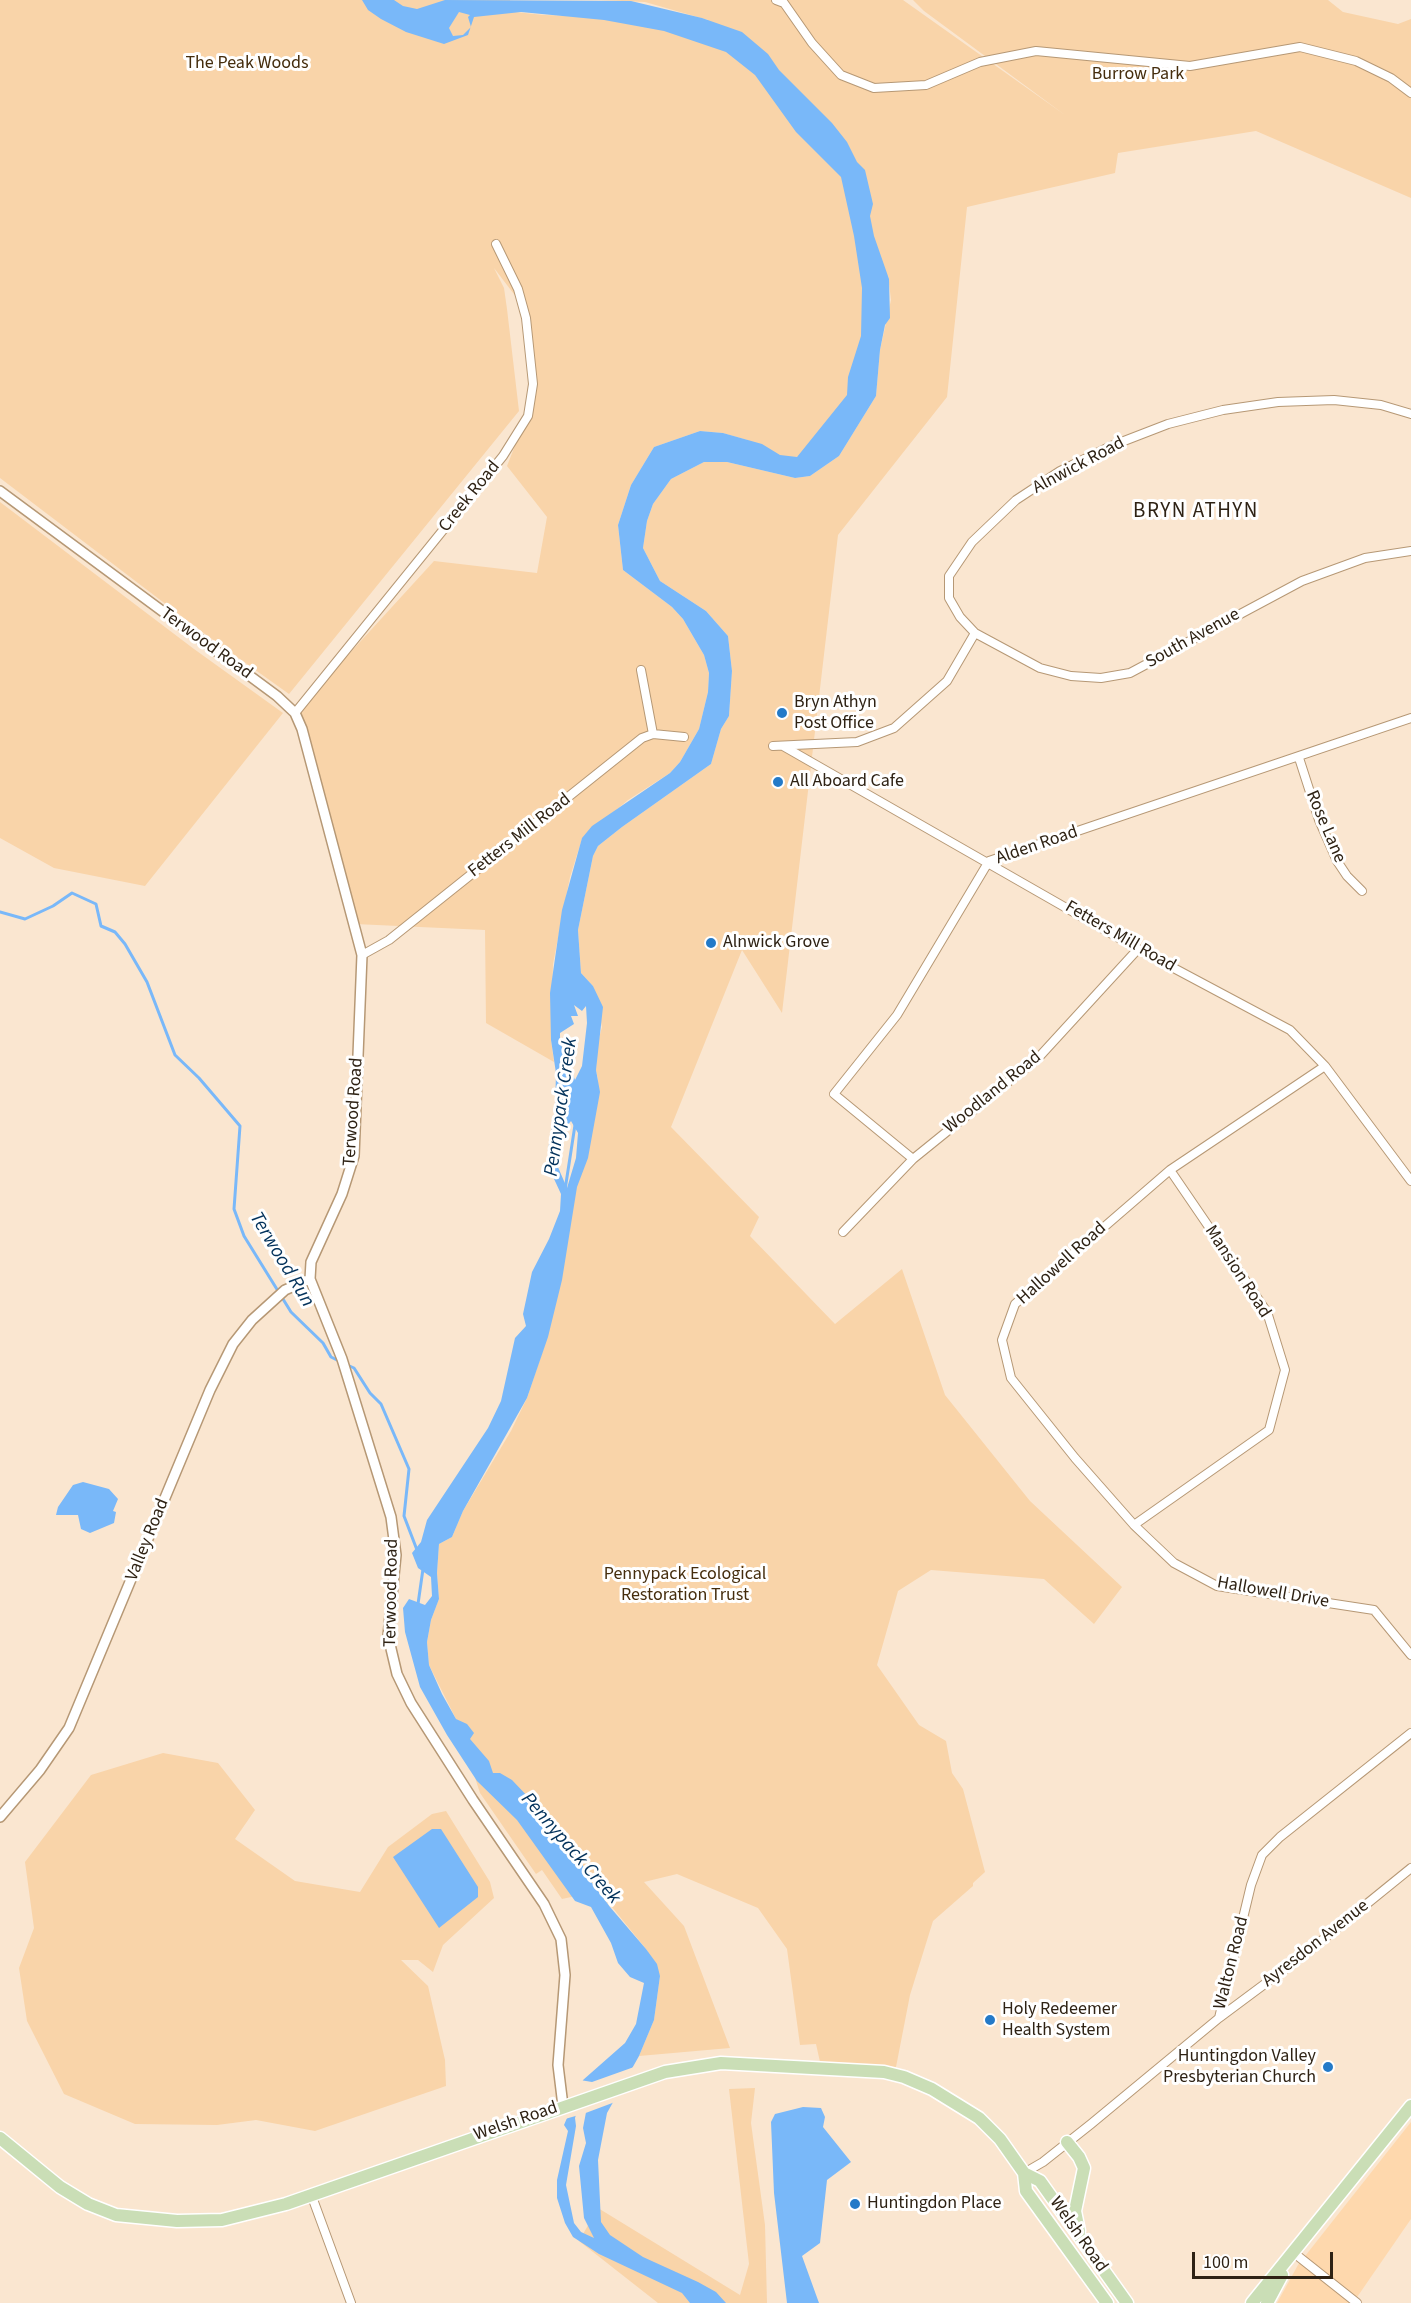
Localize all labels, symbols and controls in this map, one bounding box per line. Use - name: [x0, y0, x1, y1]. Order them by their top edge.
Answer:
- park label: The Peak Woods: [185, 53, 309, 75]
- park label: Burrow Park: [1092, 64, 1184, 86]
- street label: Alnwick Road: [1029, 433, 1129, 499]
- street label: Creek Road: [435, 457, 505, 537]
- district label: BRYN ATHYN: [1133, 499, 1259, 525]
- street label: Terwood Road: [156, 603, 256, 685]
- street label: South Avenue: [1142, 604, 1244, 674]
- place label: Bryn Athyn Post Office: [794, 692, 877, 734]
- marker: Bryn Athyn Post Office: [775, 706, 789, 720]
- place label: All Aboard Cafe: [790, 771, 904, 793]
- marker: All Aboard Cafe: [771, 775, 785, 789]
- street label: Rose Lane: [1300, 788, 1350, 866]
- street label: Fetters Mill Road: [464, 789, 576, 883]
- street label: Alden Road: [993, 822, 1081, 870]
- street label: Fetters Mill Road: [1061, 897, 1179, 977]
- place label: Alnwick Grove: [723, 932, 829, 954]
- marker: Alnwick Grove: [704, 936, 718, 950]
- water label: Pennypack Creek: [540, 1036, 584, 1178]
- street label: Woodland Road: [940, 1047, 1046, 1139]
- street label: Terwood Road: [339, 1057, 369, 1167]
- water label: Terwood Run: [243, 1208, 319, 1312]
- street label: Hallowell Road: [1013, 1218, 1111, 1310]
- street label: Mansion Road: [1199, 1222, 1275, 1322]
- street label: Valley Road: [122, 1496, 174, 1584]
- street label: Terwood Road: [380, 1539, 404, 1647]
- park label: Pennypack Ecological Restoration Trust: [604, 1564, 766, 1606]
- street label: Hallowell Drive: [1215, 1573, 1331, 1613]
- water label: Pennypack Creek: [515, 1788, 625, 1910]
- street label: Ayresdon Avenue: [1258, 1896, 1374, 1992]
- street label: Walton Road: [1210, 1914, 1254, 2012]
- place label: Holy Redeemer Health System: [1002, 1999, 1117, 2042]
- marker: Holy Redeemer Health System: [983, 2013, 997, 2027]
- place label: Huntingdon Valley Presbyterian Church: [1163, 2046, 1316, 2088]
- marker: Huntingdon Valley Presbyterian Church: [1321, 2060, 1335, 2074]
- street label: Welsh Road: [471, 2098, 561, 2146]
- place label: Huntingdon Place: [867, 2193, 1001, 2215]
- street label: Welsh Road: [1044, 2193, 1112, 2277]
- marker: Huntingdon Place: [848, 2197, 862, 2211]
- scale bar: [1195, 2240, 1336, 2278]
- text: 100 m: [1203, 2250, 1248, 2275]

